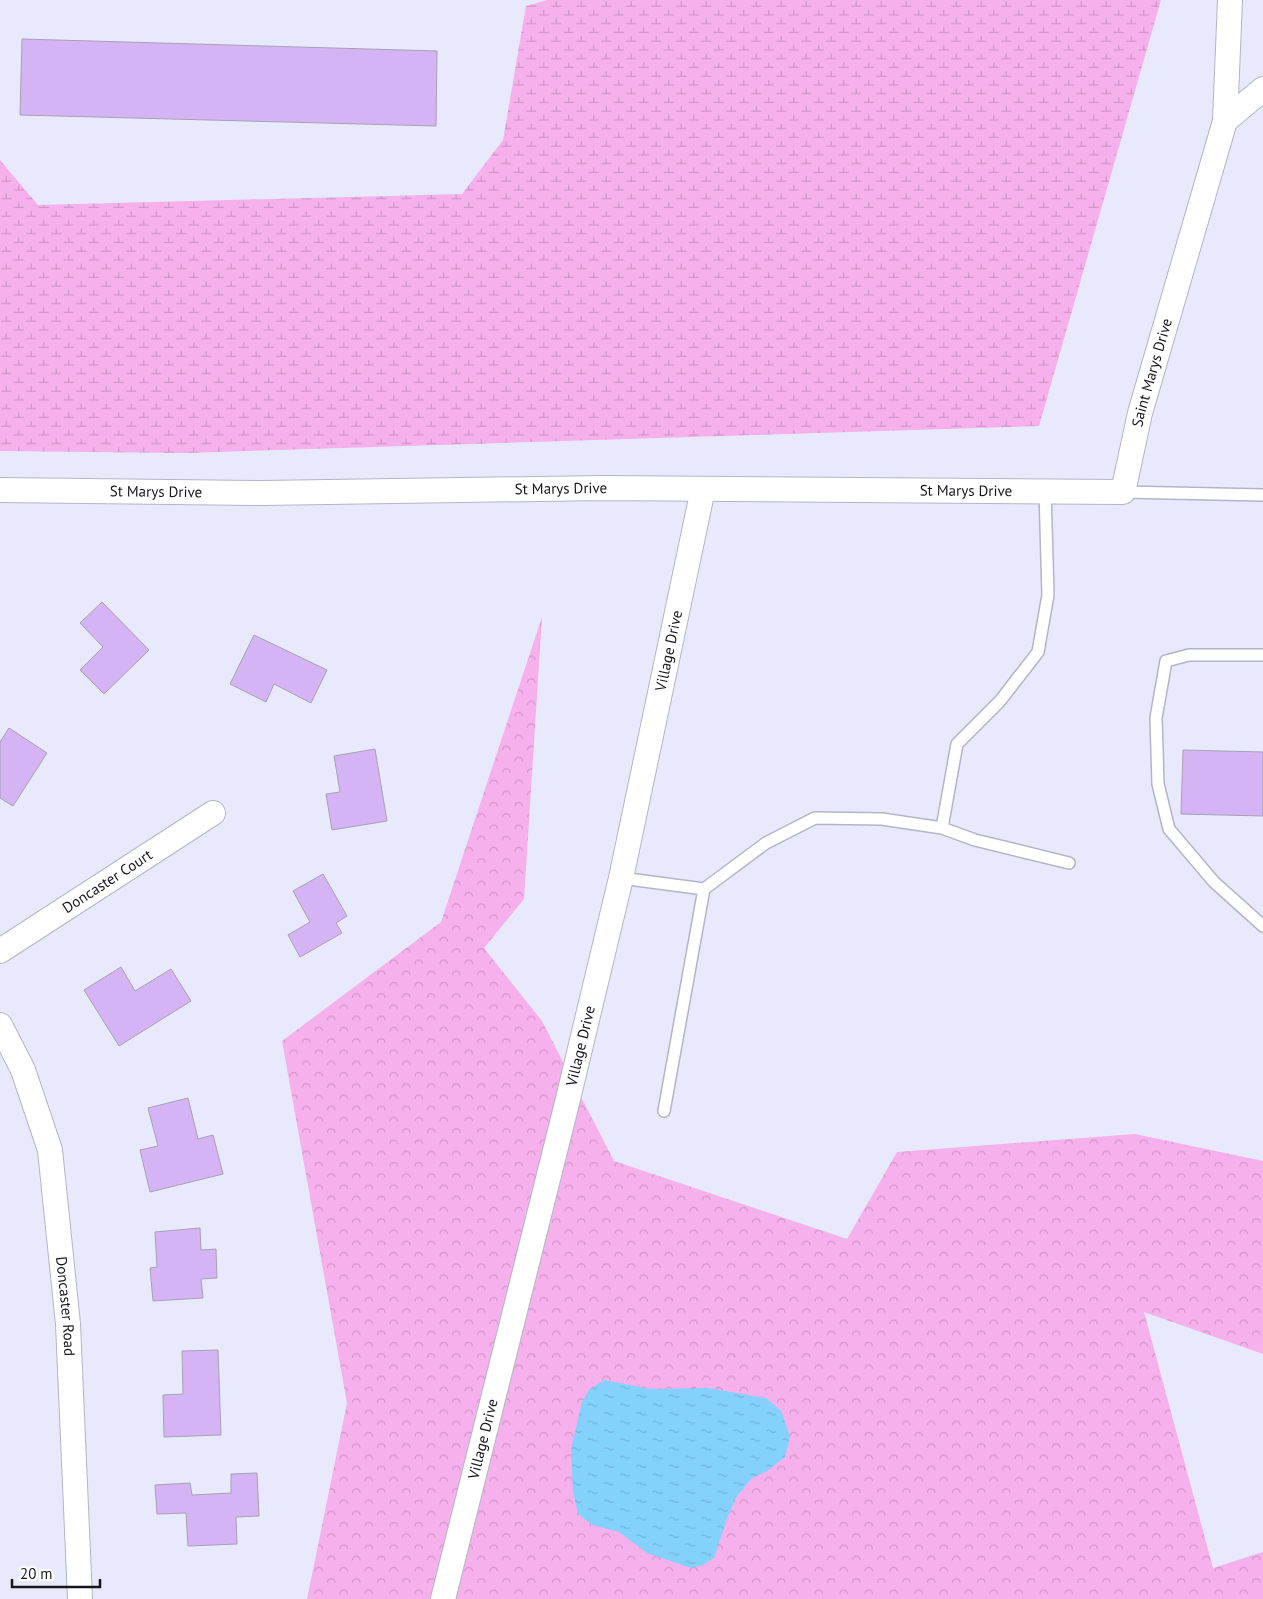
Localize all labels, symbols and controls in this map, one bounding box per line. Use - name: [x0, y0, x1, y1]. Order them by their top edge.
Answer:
- street label: Saint Marys Drive: [1127, 316, 1176, 429]
- street label: St Marys Drive: [515, 478, 607, 498]
- street label: St Marys Drive: [920, 480, 1012, 500]
- street label: St Marys Drive: [110, 481, 202, 501]
- street label: Village Drive: [650, 608, 686, 694]
- street label: Doncaster Court: [59, 845, 156, 917]
- street label: Village Drive: [561, 1004, 599, 1089]
- street label: Doncaster Road: [52, 1255, 79, 1357]
- street label: Village Drive: [463, 1397, 502, 1482]
- scale bar: [12, 1556, 100, 1588]
- text: 20 m: [20, 1564, 53, 1583]

